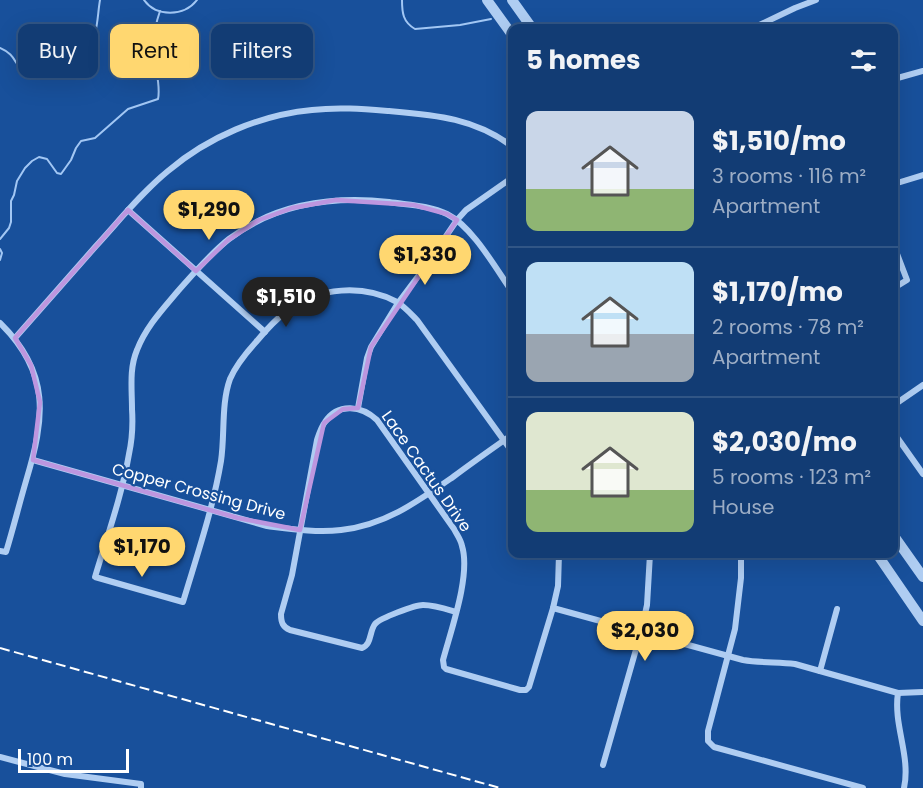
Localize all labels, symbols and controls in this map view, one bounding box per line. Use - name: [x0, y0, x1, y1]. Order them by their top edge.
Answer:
- chip: Buy: [18, 24, 98, 78]
- chip: Rent: [110, 24, 199, 78]
- chip: Filters: [211, 24, 313, 78]
- text: 5 homes: [526, 42, 641, 78]
- icon: filters: [847, 44, 880, 77]
- text: $1,510/mo: [712, 123, 846, 159]
- icon: home: [574, 135, 646, 207]
- text: 3 rooms · 116 m²: [712, 162, 866, 190]
- pin: $1,290: [160, 190, 258, 241]
- text: Apartment: [712, 192, 820, 220]
- text: $1,290: [177, 195, 241, 223]
- pin: $1,330: [376, 235, 474, 286]
- text: $1,330: [393, 240, 457, 268]
- text: $1,170/mo: [712, 274, 843, 310]
- pin: $1,510: [237, 277, 335, 328]
- text: $1,510: [256, 282, 316, 310]
- icon: home: [574, 286, 646, 358]
- text: 2 rooms · 78 m²: [712, 313, 864, 341]
- text: Apartment: [712, 343, 820, 371]
- street label: Lace Cactus Drive: [376, 406, 477, 537]
- text: $2,030/mo: [712, 424, 857, 460]
- icon: home: [574, 436, 646, 508]
- street label: Copper Crossing Drive: [109, 457, 288, 526]
- text: 5 rooms · 123 m²: [712, 463, 871, 491]
- text: House: [712, 493, 774, 521]
- pin: $1,170: [93, 527, 191, 578]
- text: $1,170: [113, 532, 171, 560]
- pin: $2,030: [596, 611, 694, 662]
- text: $2,030: [611, 616, 679, 644]
- scale bar: [18, 746, 129, 774]
- text: 100 m: [27, 748, 73, 771]

